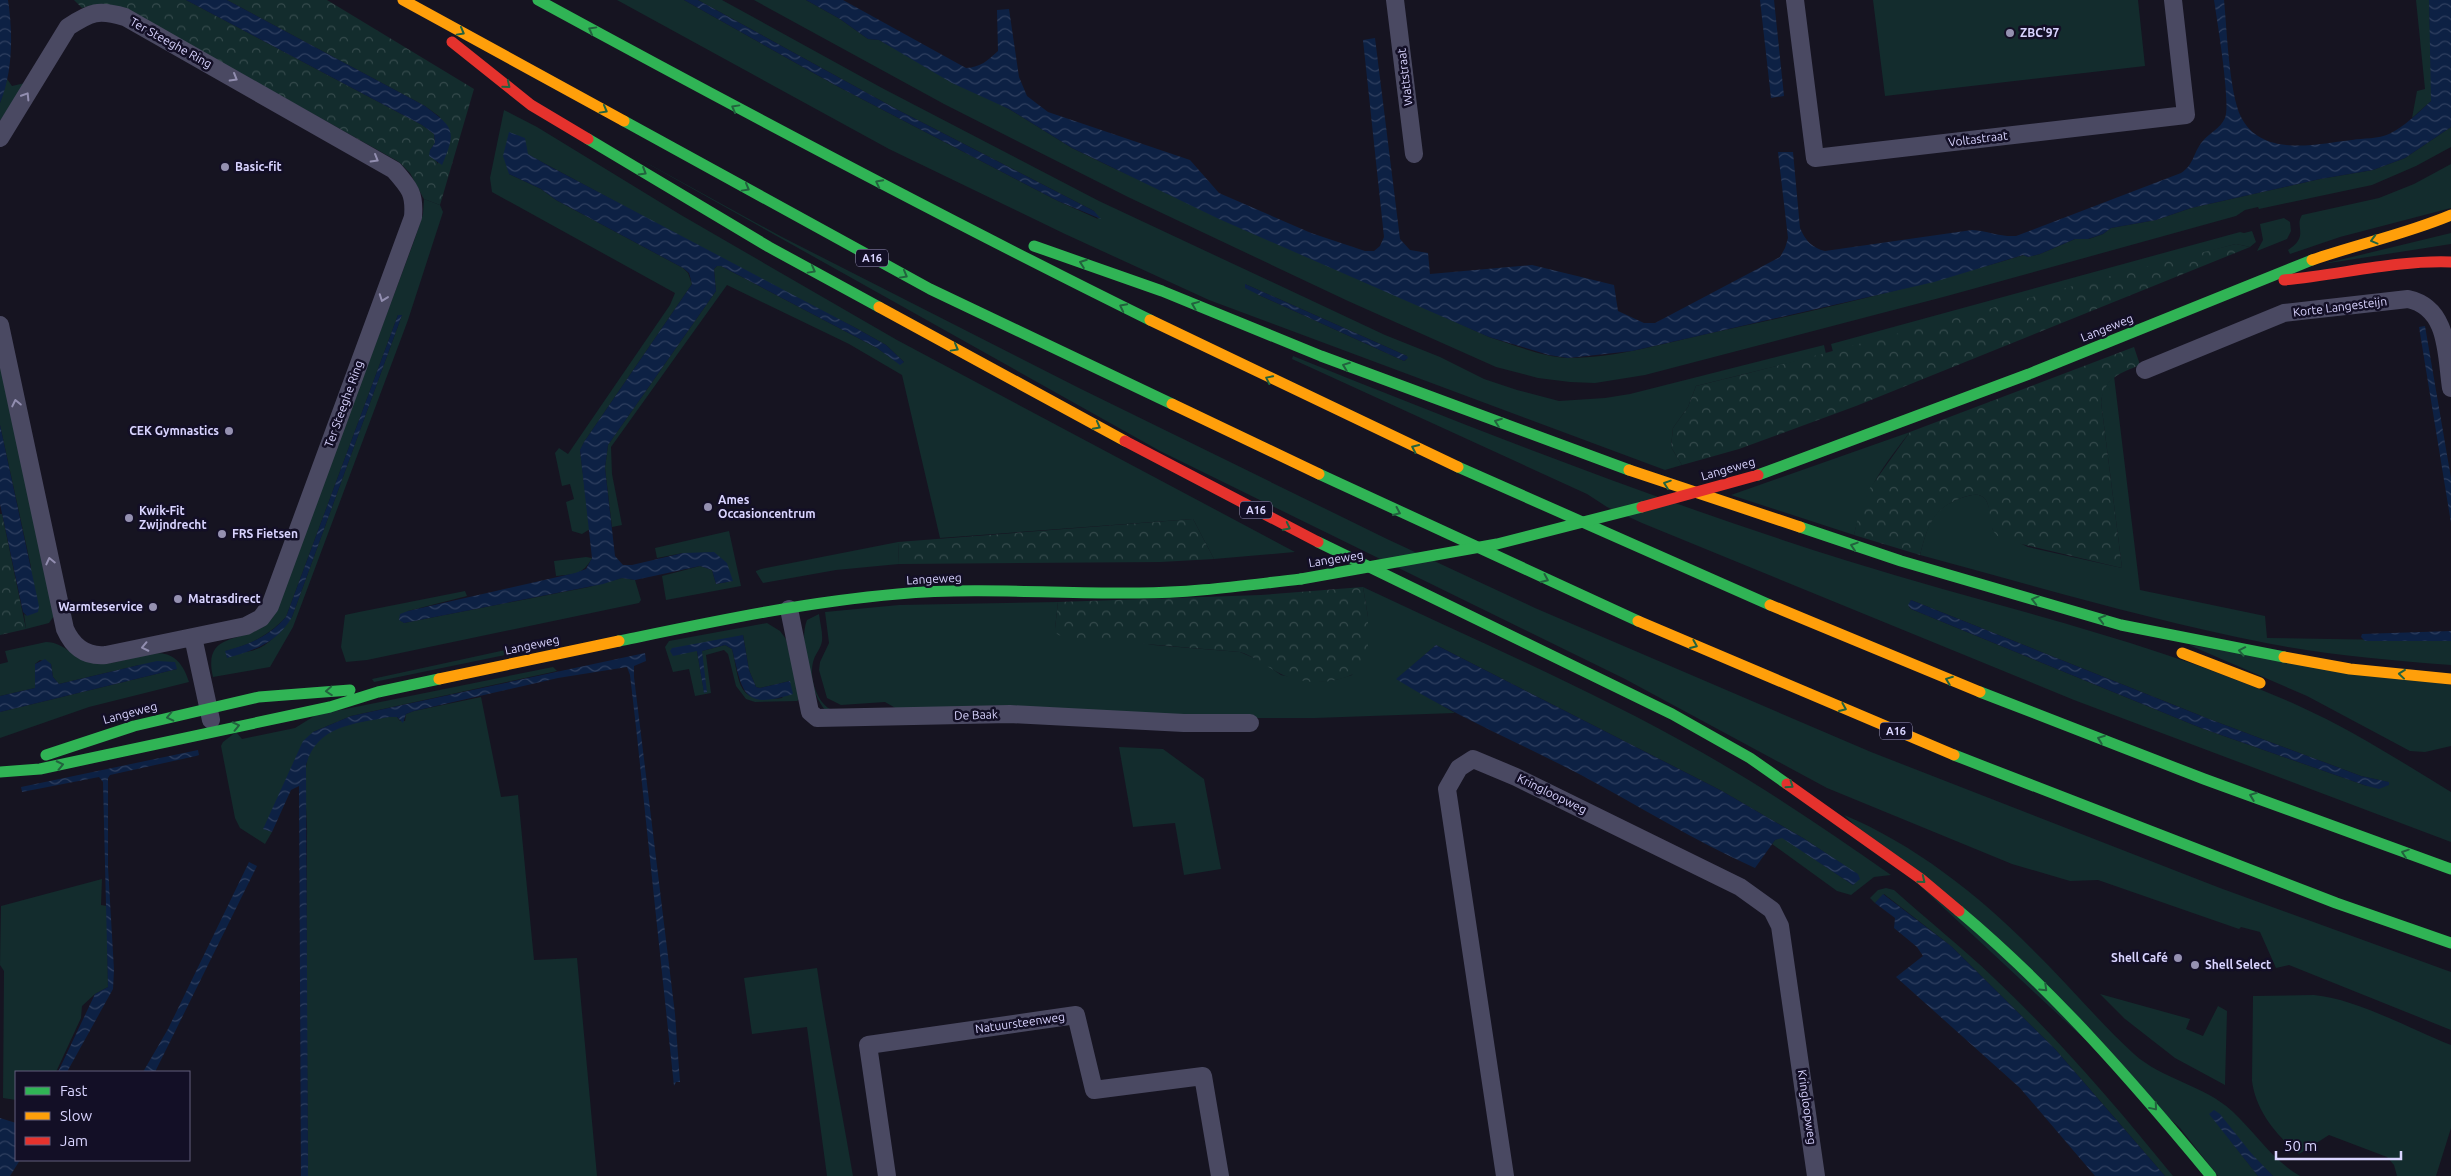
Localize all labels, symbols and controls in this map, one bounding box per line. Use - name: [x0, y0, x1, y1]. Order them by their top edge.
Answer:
- street label: Ter Steeghe Ring: [128, 15, 214, 70]
- one-way arrow: [456, 26, 465, 36]
- place label: ZBC'97: [2020, 26, 2060, 39]
- one-way arrow: [589, 27, 598, 37]
- marker: ZBC'97: [2004, 27, 2016, 39]
- street label: Wattstraat: [1394, 47, 1414, 107]
- one-way arrow: [228, 72, 237, 82]
- one-way arrow: [501, 80, 510, 89]
- one-way arrow: [19, 93, 29, 102]
- one-way arrow: [599, 104, 608, 114]
- one-way arrow: [731, 104, 740, 114]
- street label: Voltastraat: [1948, 128, 2009, 149]
- one-way arrow: [369, 153, 378, 163]
- place label: Basic-fit: [235, 160, 282, 173]
- marker: Basic-fit: [219, 161, 231, 173]
- one-way arrow: [638, 166, 647, 176]
- one-way arrow: [875, 179, 884, 189]
- one-way arrow: [741, 182, 750, 192]
- one-way arrow: [2370, 235, 2378, 245]
- road number: A16: [856, 250, 888, 266]
- one-way arrow: [1079, 259, 1087, 269]
- one-way arrow: [807, 264, 816, 274]
- one-way arrow: [899, 269, 908, 279]
- one-way arrow: [379, 293, 389, 302]
- street label: Korte Langesteijn: [2292, 294, 2388, 319]
- one-way arrow: [1191, 300, 1200, 311]
- one-way arrow: [1119, 303, 1128, 313]
- street label: Langeweg: [2079, 311, 2135, 344]
- one-way arrow: [949, 342, 958, 352]
- street label: Ter Steeghe Ring: [322, 359, 365, 449]
- one-way arrow: [1342, 361, 1350, 371]
- one-way arrow: [1265, 375, 1274, 385]
- one-way arrow: [11, 398, 22, 407]
- one-way arrow: [1494, 418, 1503, 428]
- one-way arrow: [1092, 420, 1101, 430]
- place label: CEK Gymnastics: [129, 424, 219, 437]
- marker: CEK Gymnastics: [223, 425, 235, 437]
- one-way arrow: [1412, 444, 1421, 454]
- street label: Langeweg: [1699, 455, 1756, 482]
- one-way arrow: [1663, 479, 1672, 489]
- place label: Ames Occasioncentrum: [718, 493, 816, 520]
- marker: Ames Occasioncentrum: [702, 501, 714, 513]
- road number: A16: [1240, 502, 1272, 518]
- place label: Kwik-Fit Zwijndrecht: [139, 504, 207, 531]
- one-way arrow: [1392, 505, 1401, 516]
- marker: Kwik-Fit Zwijndrecht: [123, 512, 135, 524]
- one-way arrow: [1282, 521, 1291, 531]
- place label: FRS Fietsen: [232, 527, 298, 540]
- marker: FRS Fietsen: [216, 528, 228, 540]
- one-way arrow: [1851, 542, 1859, 552]
- street label: Langeweg: [1307, 548, 1364, 569]
- one-way arrow: [46, 557, 56, 566]
- street label: Langeweg: [906, 571, 962, 586]
- one-way arrow: [1540, 572, 1549, 583]
- place label: Matrasdirect: [188, 592, 261, 605]
- marker: Matrasdirect: [172, 593, 184, 605]
- one-way arrow: [2031, 595, 2040, 606]
- place label: Warmteservice: [58, 600, 143, 613]
- marker: Warmteservice: [147, 601, 159, 613]
- one-way arrow: [2098, 614, 2106, 624]
- street label: Langeweg: [503, 632, 560, 657]
- one-way arrow: [1689, 638, 1698, 649]
- one-way arrow: [141, 641, 150, 652]
- one-way arrow: [2237, 646, 2246, 656]
- one-way arrow: [2398, 669, 2406, 680]
- one-way arrow: [1945, 675, 1954, 686]
- one-way arrow: [325, 686, 333, 697]
- street label: Langeweg: [101, 699, 158, 726]
- one-way arrow: [1838, 702, 1847, 713]
- street label: De Baak: [954, 707, 998, 722]
- one-way arrow: [165, 711, 174, 722]
- one-way arrow: [231, 722, 240, 732]
- road number: A16: [1880, 722, 1912, 739]
- one-way arrow: [2097, 735, 2105, 745]
- one-way arrow: [55, 760, 64, 770]
- street label: Kringloopweg: [1515, 771, 1589, 816]
- one-way arrow: [1784, 779, 1794, 788]
- one-way arrow: [2249, 792, 2257, 802]
- one-way arrow: [2401, 849, 2410, 859]
- one-way arrow: [1916, 875, 1925, 883]
- place label: Shell Café: [2111, 951, 2168, 964]
- marker: Shell Café: [2172, 952, 2184, 964]
- place label: Shell Select: [2205, 958, 2271, 971]
- marker: Shell Select: [2189, 959, 2201, 971]
- one-way arrow: [2038, 982, 2047, 991]
- street label: Natuursteenweg: [974, 1010, 1066, 1035]
- street label: Kringloopweg: [1796, 1069, 1819, 1145]
- legend: [15, 1071, 190, 1161]
- text: Fast: [60, 1082, 88, 1099]
- one-way arrow: [2148, 1102, 2157, 1111]
- text: Slow: [60, 1107, 93, 1124]
- scale bar: [2276, 1128, 2401, 1160]
- text: Jam: [60, 1132, 88, 1149]
- text: 50 m: [2284, 1137, 2317, 1154]

